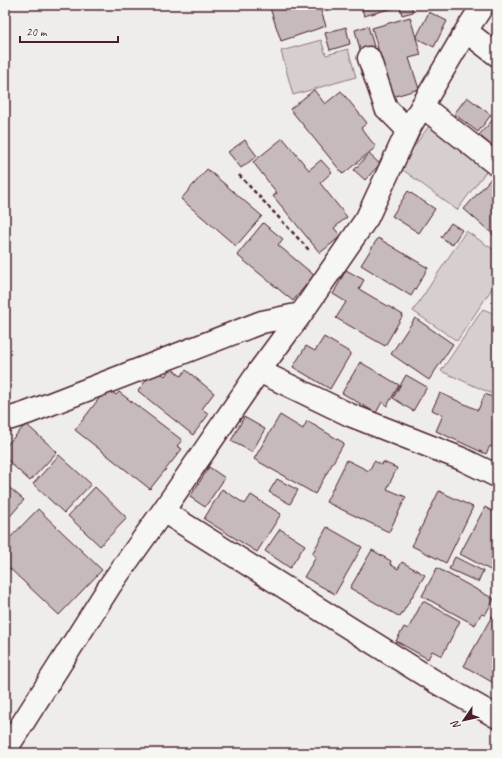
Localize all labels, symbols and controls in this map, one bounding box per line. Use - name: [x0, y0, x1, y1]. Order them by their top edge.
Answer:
- scale bar: [20, 18, 118, 44]
- text: 20 m: [26, 24, 48, 40]
- north arrow: [444, 700, 484, 740]
- text: N: [447, 717, 463, 732]

